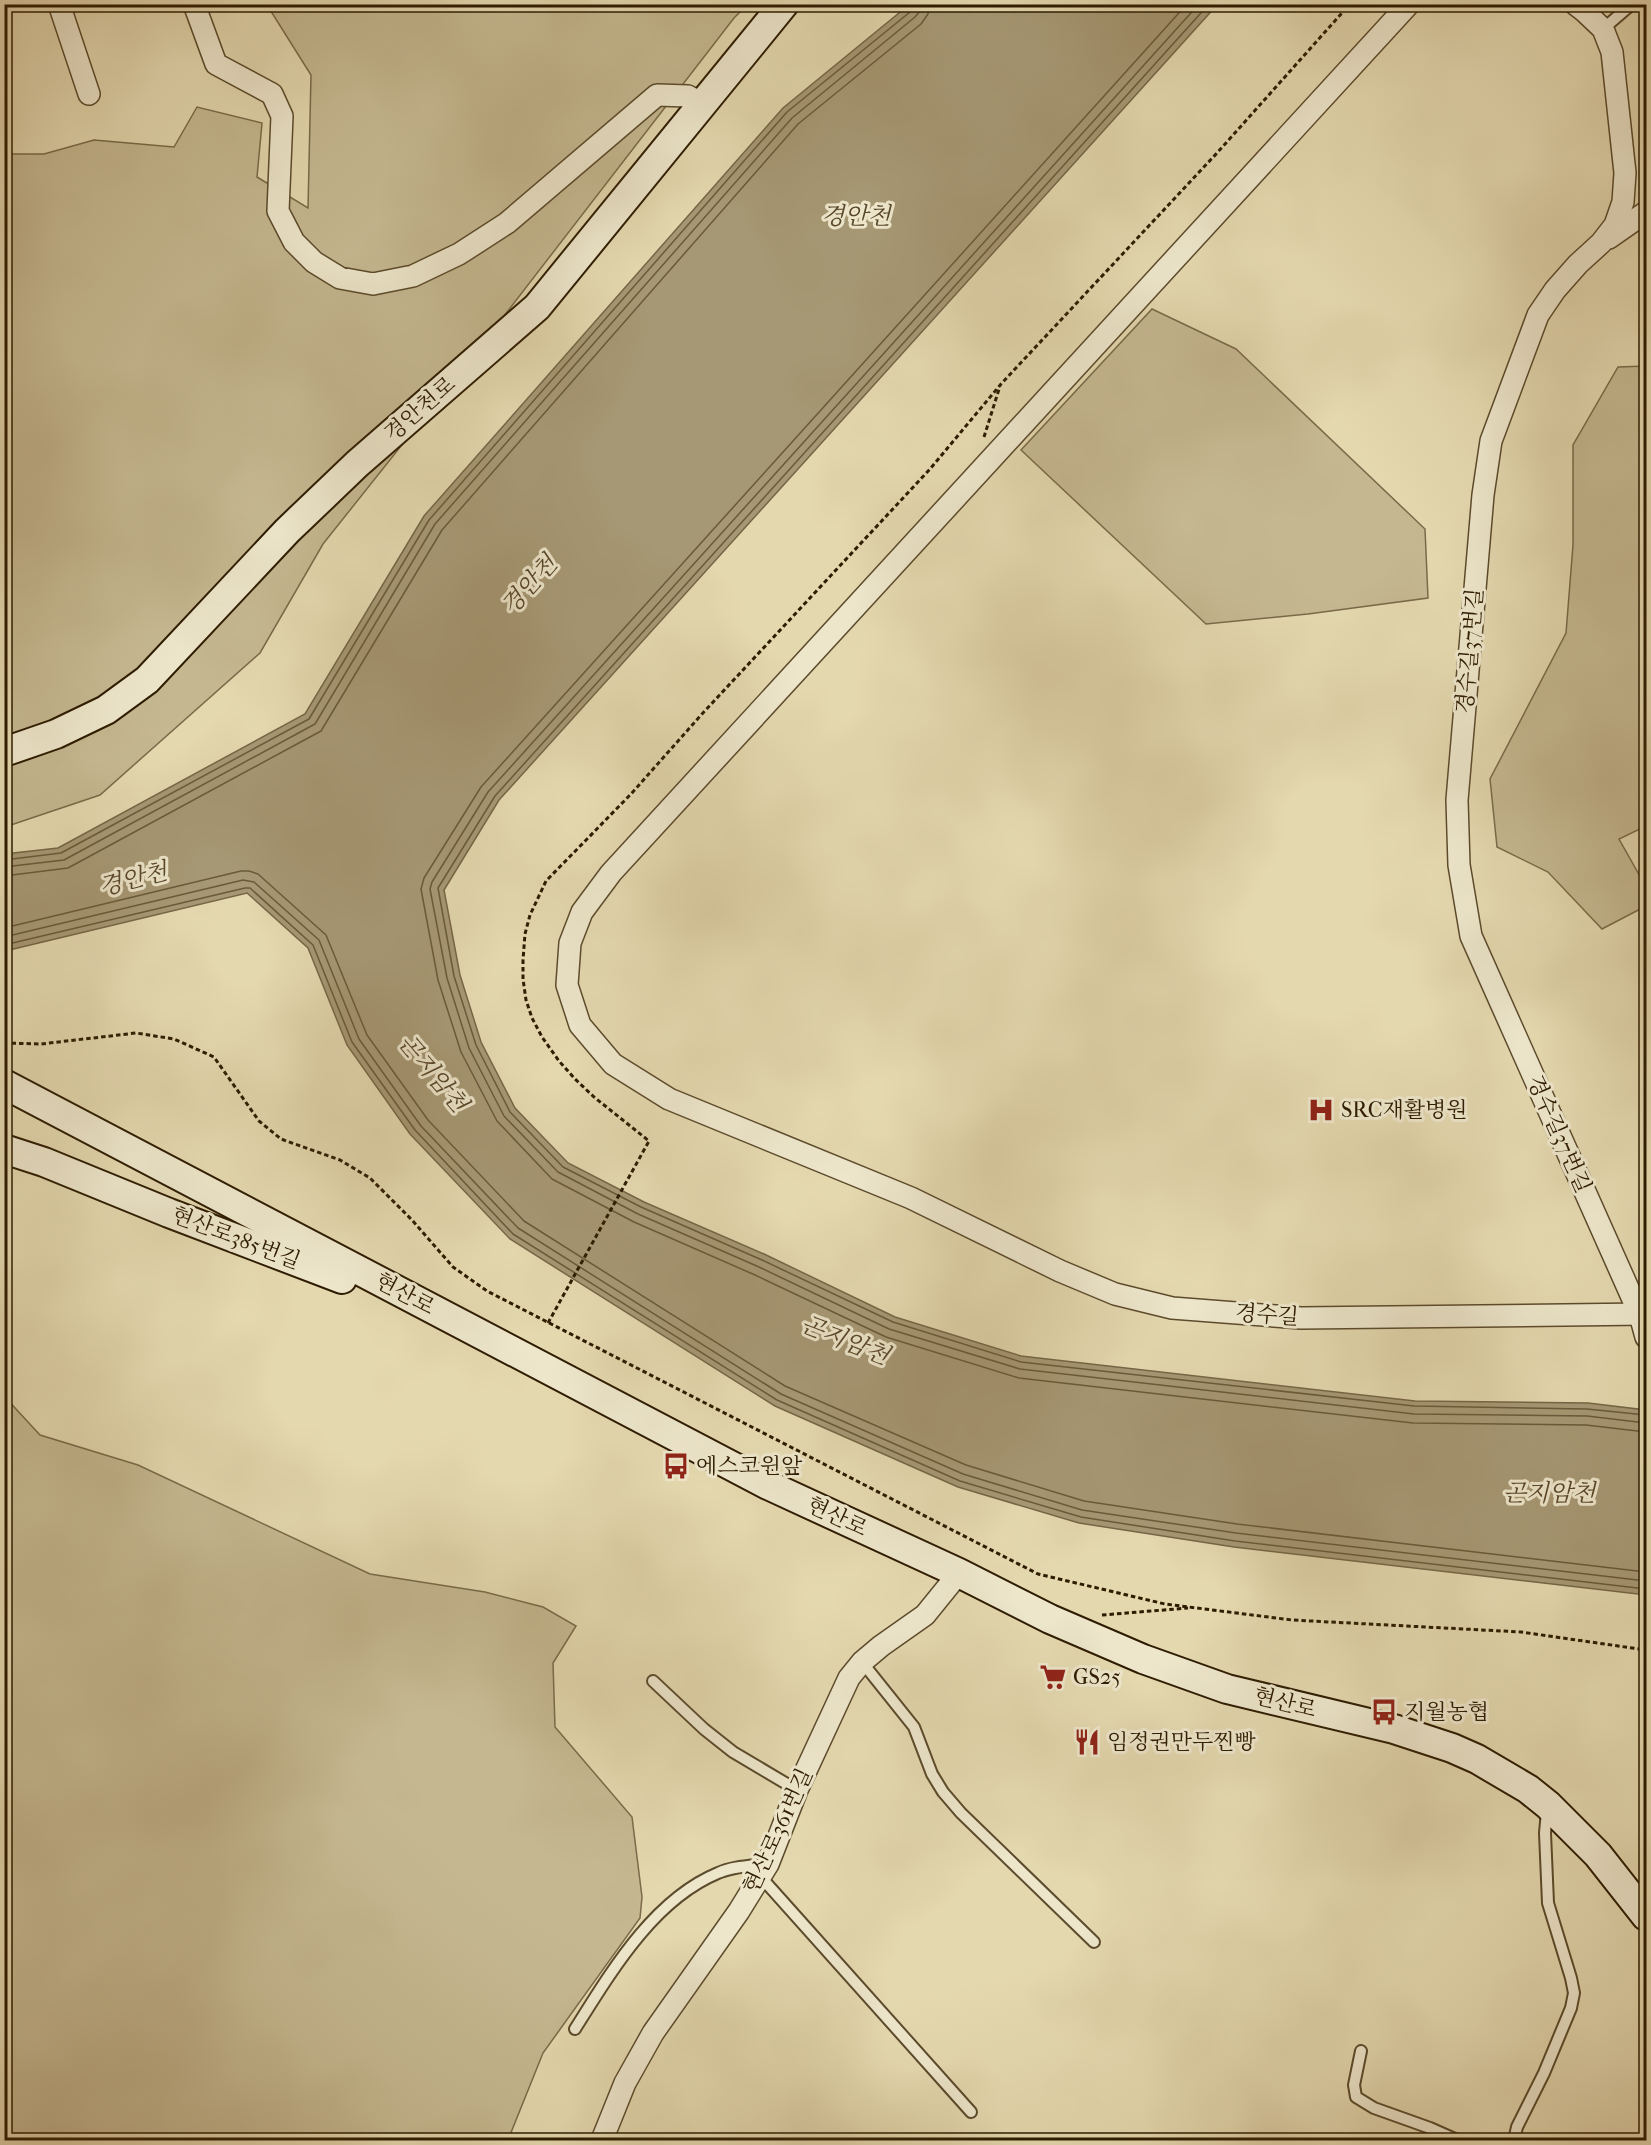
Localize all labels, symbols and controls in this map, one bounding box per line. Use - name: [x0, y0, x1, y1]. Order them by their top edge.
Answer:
- water label: 경안천: [821, 202, 893, 230]
- street label: 경안천로: [379, 371, 461, 447]
- water label: 경안천: [495, 548, 564, 620]
- street label: 경수길37번길: [1452, 587, 1488, 715]
- water label: 경안천: [96, 857, 172, 901]
- water label: 곤지암천: [392, 1028, 475, 1119]
- street label: 경수길37번길: [1522, 1071, 1596, 1197]
- hospital icon: SRC재활병원: [1306, 1095, 1336, 1125]
- place label: SRC재활병원: [1341, 1097, 1468, 1123]
- street label: 현산로385번길: [168, 1202, 304, 1274]
- street label: 현산로: [371, 1268, 439, 1320]
- street label: 경수길: [1234, 1300, 1300, 1330]
- water label: 곤지암천: [797, 1310, 895, 1371]
- bus stop icon: 에스코윈앞: [661, 1451, 691, 1481]
- place label: 에스코윈앞: [696, 1453, 803, 1479]
- water label: 곤지암천: [1503, 1479, 1597, 1507]
- street label: 현산로: [803, 1492, 871, 1542]
- supermarket icon: GS25: [1038, 1662, 1068, 1692]
- place label: GS25: [1073, 1664, 1121, 1690]
- street label: 현산로: [1251, 1683, 1319, 1723]
- bus stop icon: 지월농협: [1369, 1697, 1399, 1727]
- place label: 지월농협: [1404, 1699, 1489, 1725]
- restaurant icon: 임정권만두찐빵: [1072, 1727, 1102, 1757]
- place label: 임정권만두찐빵: [1107, 1729, 1257, 1755]
- street label: 현산로361번길: [738, 1764, 818, 1898]

